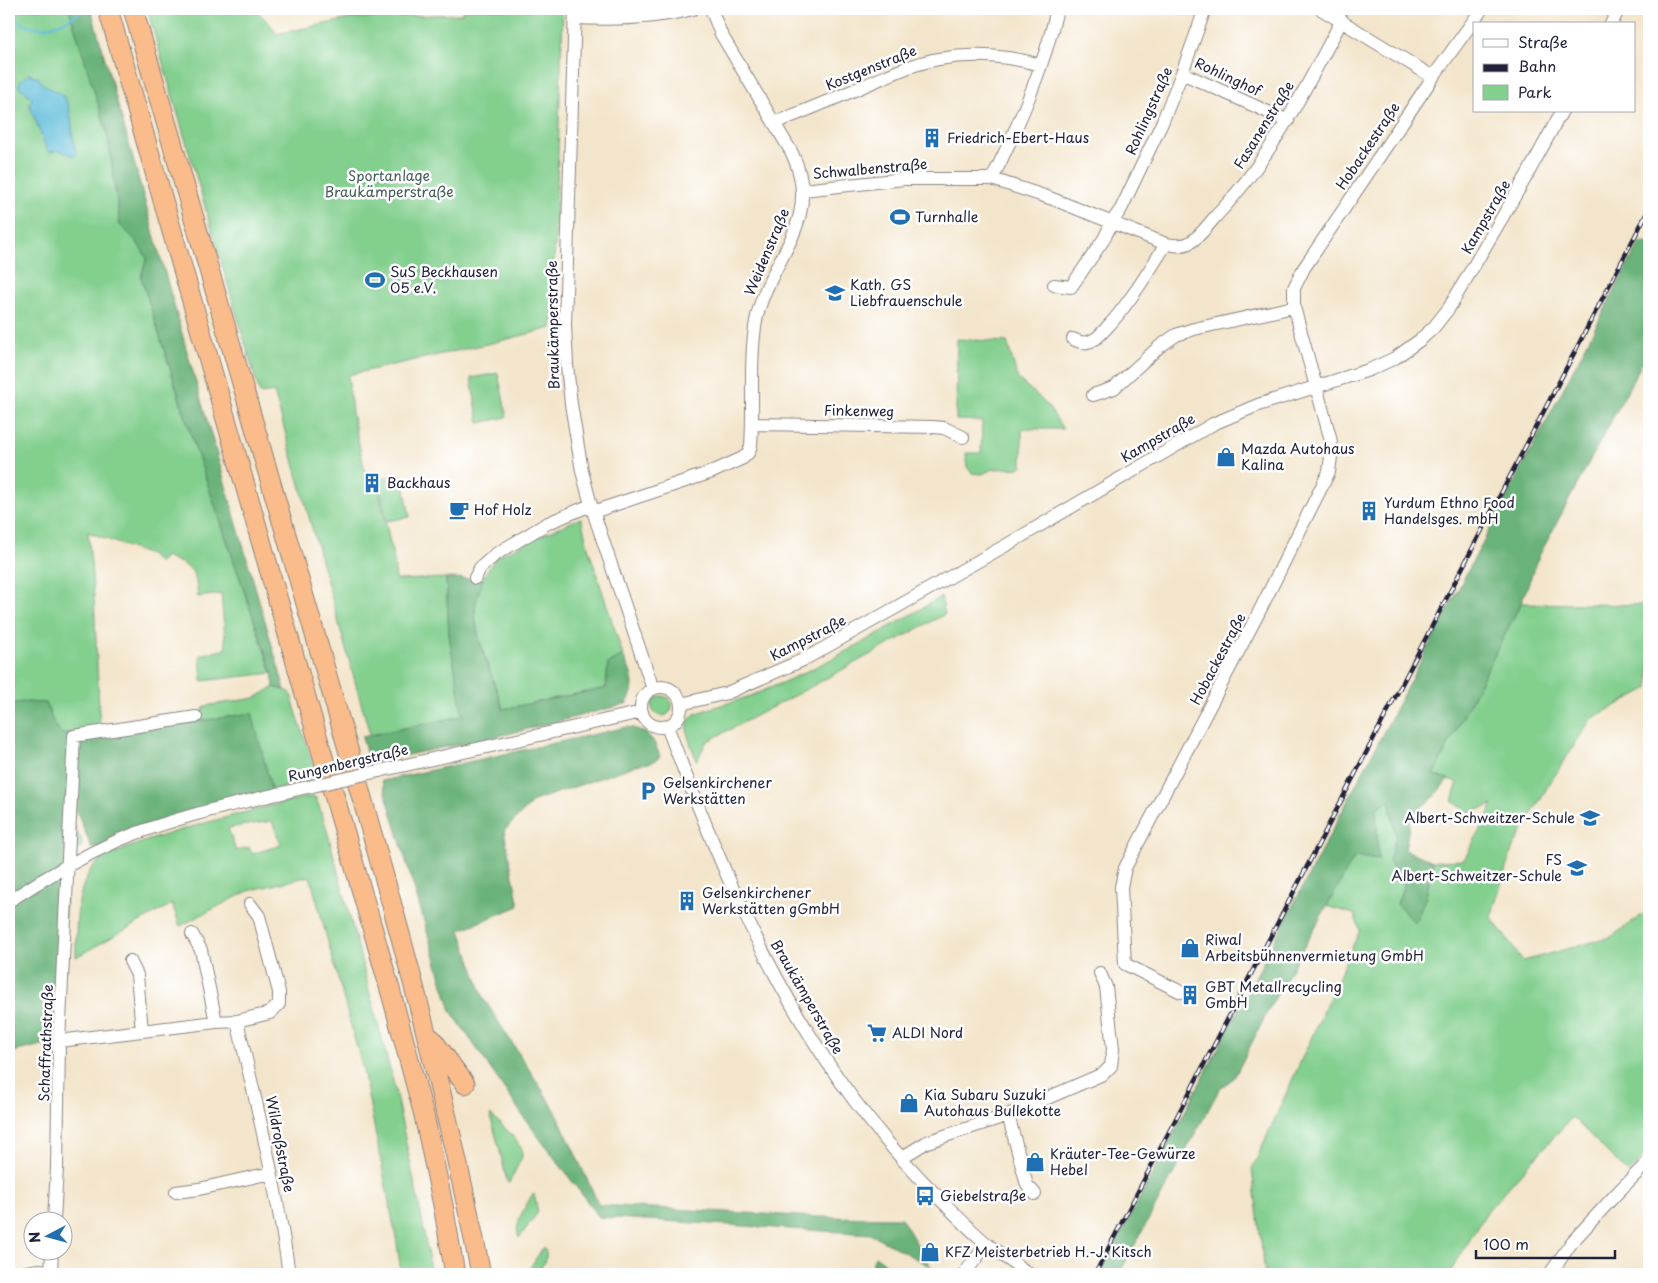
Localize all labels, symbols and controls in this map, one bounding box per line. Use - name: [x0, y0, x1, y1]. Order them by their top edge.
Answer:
- legend: [1473, 22, 1636, 112]
- text: Straße: [1518, 30, 1568, 53]
- street label: Kostgenstraße: [822, 40, 919, 95]
- street label: Rohlinghof: [1192, 52, 1266, 102]
- text: Bahn: [1518, 54, 1556, 77]
- street label: Rohlingstraße: [1120, 63, 1177, 158]
- street label: Fasanenstraße: [1228, 77, 1299, 173]
- text: Park: [1518, 80, 1552, 103]
- street label: Hobackestraße: [1331, 98, 1405, 194]
- building icon: Friedrich-Ebert-Haus: [921, 127, 943, 149]
- place label: Friedrich-Ebert-Haus: [947, 127, 1089, 148]
- street label: Schwalbenstraße: [812, 153, 928, 184]
- park label: Sportanlage Braukämperstraße: [324, 165, 454, 202]
- street label: Kampstraße: [1456, 176, 1515, 258]
- street label: Weidenstraße: [739, 205, 794, 299]
- sports icon: Turnhalle: [889, 206, 911, 228]
- place label: Turnhalle: [915, 206, 979, 227]
- street label: Braukämperstraße: [541, 260, 564, 390]
- place label: SuS Beckhausen 05 e.V.: [390, 261, 498, 298]
- sports icon: SuS Beckhausen 05 e.V.: [364, 269, 386, 291]
- place label: Kath. GS Liebfrauenschule: [850, 274, 963, 311]
- school or university icon: Kath. GS Liebfrauenschule: [824, 282, 846, 304]
- street label: Finkenweg: [824, 399, 894, 422]
- street label: Kampstraße: [1117, 408, 1199, 467]
- place label: Mazda Autohaus Kalina: [1241, 438, 1354, 475]
- shop icon: Mazda Autohaus Kalina: [1215, 446, 1237, 468]
- building icon: Backhaus: [361, 472, 383, 494]
- place label: Backhaus: [387, 472, 450, 493]
- place label: Yurdum Ethno Food Handelsges. mbH: [1384, 492, 1515, 529]
- cafe icon: Hof Holz: [448, 499, 470, 521]
- place label: Hof Holz: [474, 499, 532, 520]
- building icon: Yurdum Ethno Food Handelsges. mbH: [1358, 500, 1380, 522]
- street label: Kampstraße: [766, 609, 849, 666]
- street label: Hobackestraße: [1185, 609, 1251, 708]
- street label: Rungenbergstraße: [286, 738, 410, 787]
- place label: Gelsenkirchener Werkstätten: [663, 772, 772, 809]
- parking icon: Gelsenkirchener Werkstätten: [637, 780, 659, 802]
- place label: Albert-Schweitzer-Schule: [1405, 807, 1575, 828]
- school or university icon: Albert-Schweitzer-Schule: [1579, 807, 1601, 829]
- place label: FS Albert-Schweitzer-Schule: [1392, 849, 1562, 886]
- school or university icon: FS Albert-Schweitzer-Schule: [1566, 857, 1588, 879]
- place label: Gelsenkirchener Werkstätten gGmbH: [702, 882, 840, 919]
- building icon: Gelsenkirchener Werkstätten gGmbH: [676, 890, 698, 912]
- place label: Riwal Arbeitsbühnenvermietung GmbH: [1205, 929, 1424, 966]
- street label: Braukämperstraße: [766, 936, 849, 1058]
- shop icon: Riwal Arbeitsbühnenvermietung GmbH: [1179, 937, 1201, 959]
- place label: GBT Metallrecycling GmbH: [1205, 976, 1342, 1013]
- street label: Schaffrathstraße: [33, 984, 58, 1102]
- building icon: GBT Metallrecycling GmbH: [1179, 984, 1201, 1006]
- supermarket icon: ALDI Nord: [866, 1022, 888, 1044]
- place label: ALDI Nord: [892, 1022, 963, 1043]
- place label: Kia Subaru Suzuki Autohaus Bullekotte: [924, 1084, 1062, 1121]
- shop icon: Kia Subaru Suzuki Autohaus Bullekotte: [898, 1092, 920, 1114]
- street label: Wildroßstraße: [261, 1094, 300, 1194]
- place label: Kräuter-Tee-Gewürze Hebel: [1050, 1143, 1196, 1180]
- shop icon: Kräuter-Tee-Gewürze Hebel: [1024, 1151, 1046, 1173]
- bus stop icon: Giebelstraße: [914, 1185, 936, 1207]
- place label: Giebelstraße: [940, 1185, 1026, 1206]
- north arrow: [22, 1210, 72, 1260]
- scale bar: [1476, 1228, 1614, 1260]
- text: N: [24, 1231, 46, 1244]
- text: 100 m: [1483, 1232, 1529, 1255]
- shop icon: KFZ Meisterbetrieb H.-J. Kitsch: [919, 1241, 941, 1263]
- place label: KFZ Meisterbetrieb H.-J. Kitsch: [945, 1241, 1152, 1262]

